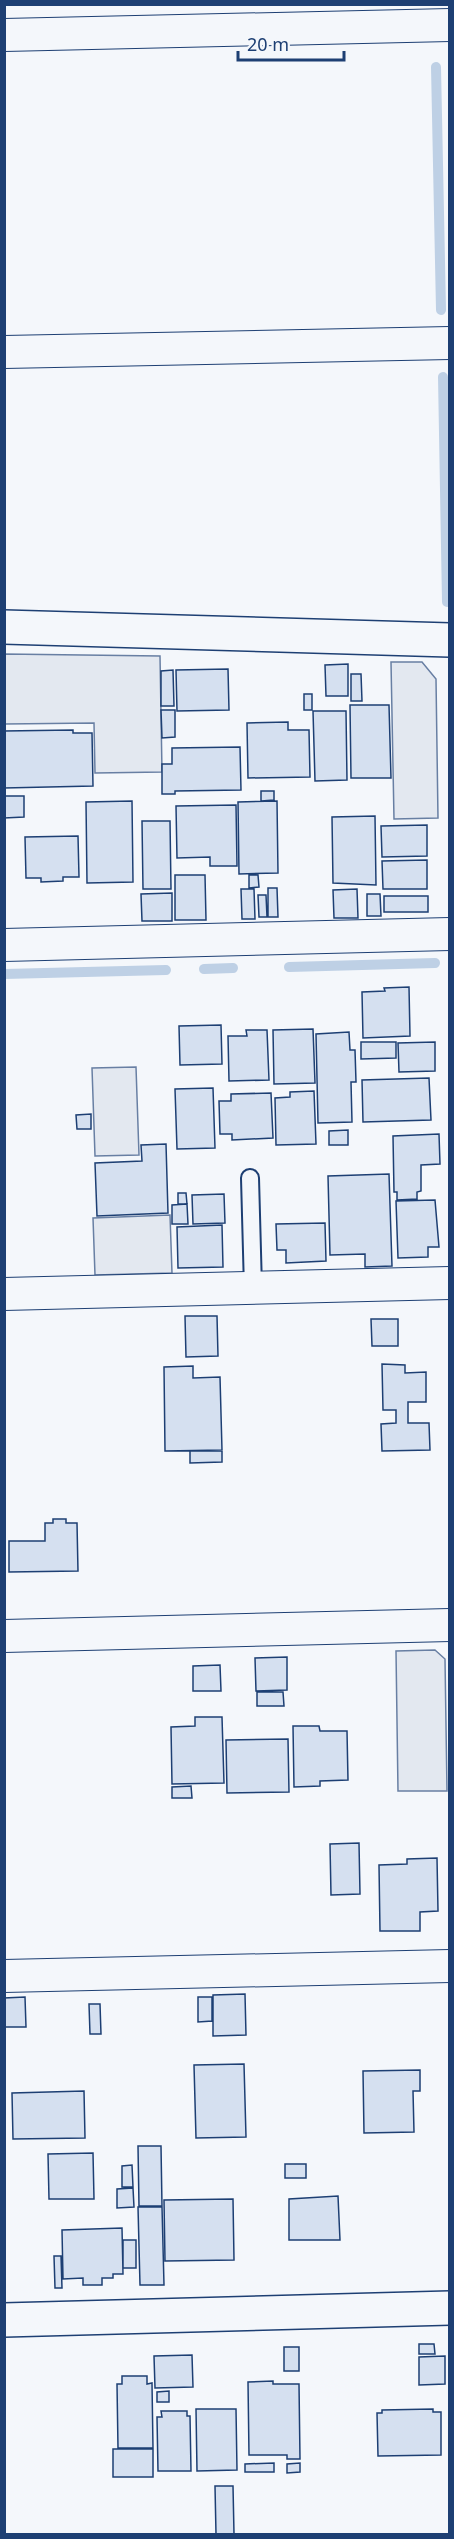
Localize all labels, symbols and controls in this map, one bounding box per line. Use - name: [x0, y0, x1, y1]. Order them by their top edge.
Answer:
- scale bar: [238, 24, 344, 62]
- text: 20 m: [247, 32, 289, 56]

